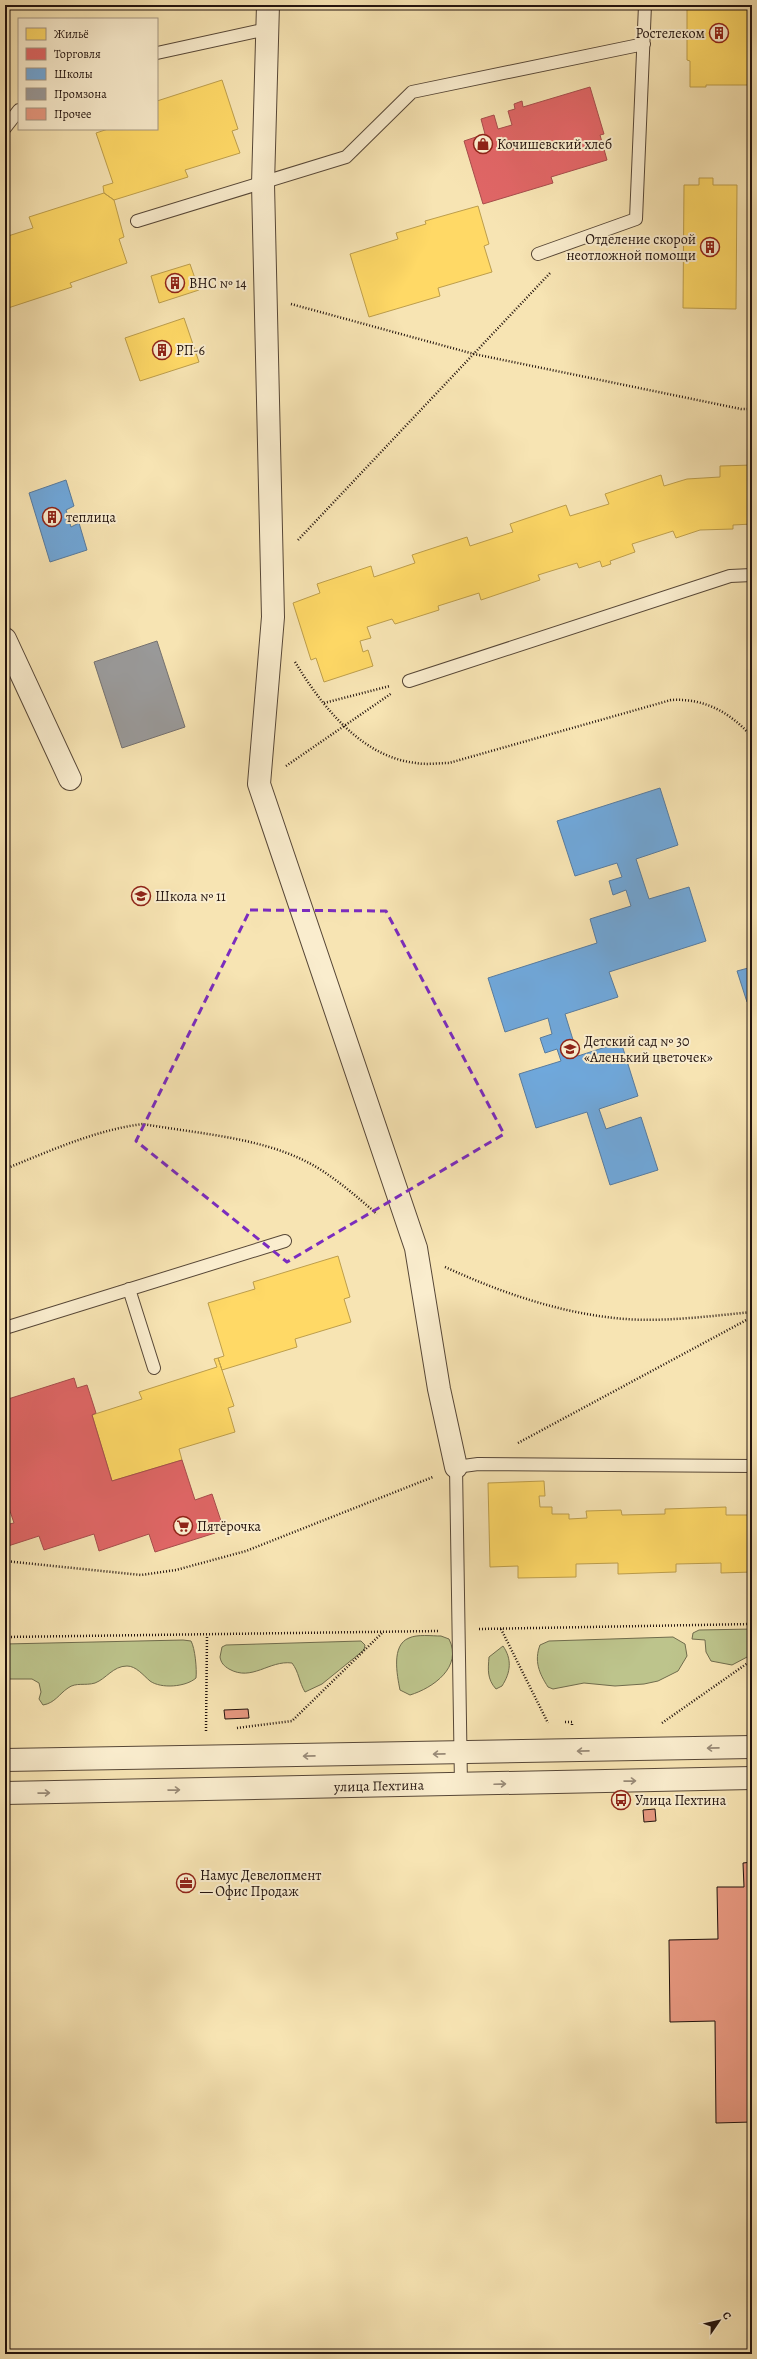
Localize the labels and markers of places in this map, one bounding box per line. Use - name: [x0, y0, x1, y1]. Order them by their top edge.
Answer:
- building icon: Ростелеком: [708, 22, 730, 44]
- place label: Ростелеком: [635, 24, 705, 43]
- shop icon: Кочишевский хлеб: [472, 133, 494, 155]
- place label: Кочишевский хлеб: [497, 135, 612, 154]
- place label: Отделение скорой неотложной помощи: [566, 230, 696, 265]
- building icon: Отделение скорой неотложной помощи: [699, 236, 721, 258]
- building icon: ВНС № 14: [164, 272, 186, 294]
- place label: ВНС № 14: [189, 274, 247, 293]
- building icon: РП-6: [151, 339, 173, 361]
- place label: РП-6: [176, 341, 205, 360]
- building icon: теплица: [41, 506, 63, 528]
- place label: теплица: [66, 508, 116, 527]
- school or university icon: Школа № 11: [130, 885, 152, 907]
- place label: Школа № 11: [155, 887, 226, 906]
- place label: Детский сад № 30 «Аленький цветочек»: [584, 1032, 713, 1067]
- school or university icon: Детский сад № 30 «Аленький цветочек»: [559, 1038, 581, 1060]
- supermarket icon: Пятёрочка: [172, 1515, 194, 1537]
- place label: Пятёрочка: [197, 1517, 261, 1536]
- bus stop icon: Улица Пехтина: [610, 1789, 632, 1811]
- place label: Улица Пехтина: [635, 1791, 727, 1810]
- place label: Намус Девелопмент — Офис Продаж: [199, 1866, 322, 1901]
- office icon: Намус Девелопмент — Офис Продаж: [175, 1872, 197, 1894]

